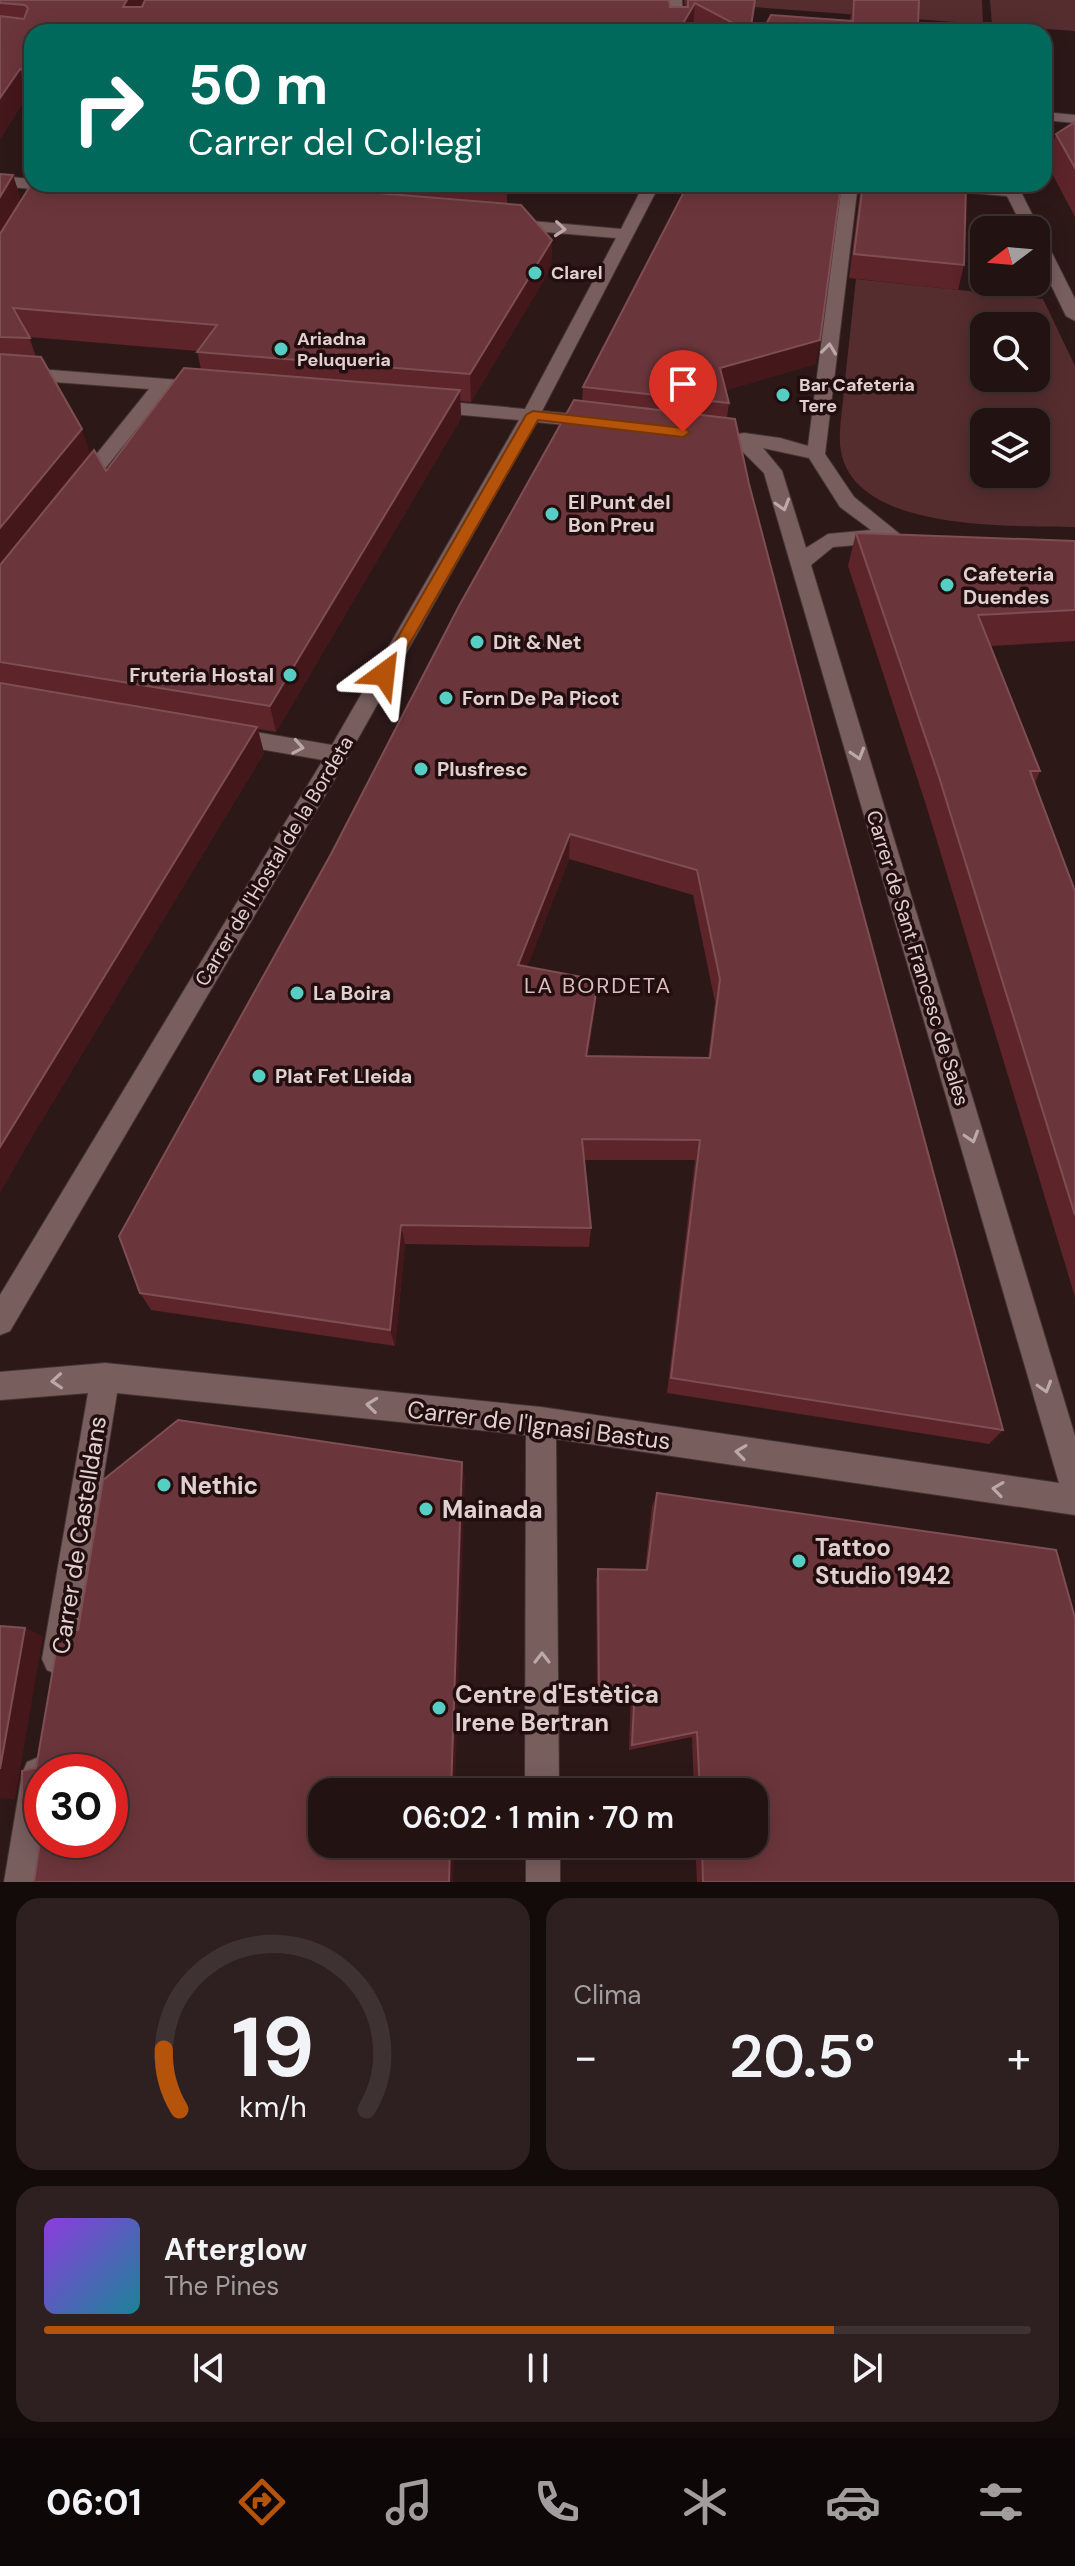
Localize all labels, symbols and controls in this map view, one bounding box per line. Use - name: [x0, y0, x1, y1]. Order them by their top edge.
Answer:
- text: 50 m: [188, 48, 328, 121]
- icon: right: [56, 56, 160, 160]
- text: Carrer del Col·legi: [188, 119, 483, 166]
- north arrow: [970, 216, 1050, 296]
- map controls: [970, 216, 1050, 488]
- one-way arrow: [554, 220, 567, 237]
- place label: Clarel: [551, 261, 603, 285]
- marker: Clarel: [526, 264, 544, 282]
- button: search: [970, 312, 1050, 392]
- place label: Ariadna Peluqueria: [297, 327, 391, 372]
- marker: Ariadna Peluqueria: [272, 340, 290, 358]
- one-way arrow: [821, 342, 838, 355]
- pin: [649, 350, 717, 432]
- icon: arrive: [661, 362, 705, 406]
- place label: Bar Cafeteria Tere: [799, 373, 915, 418]
- marker: Bar Cafeteria Tere: [774, 386, 792, 404]
- button: layers: [970, 408, 1050, 488]
- place label: El Punt del Bon Preu: [568, 489, 670, 538]
- one-way arrow: [774, 497, 790, 511]
- marker: El Punt del Bon Preu: [543, 505, 561, 523]
- place label: Cafeteria Duendes: [963, 561, 1054, 610]
- marker: Cafeteria Duendes: [938, 576, 956, 594]
- place label: Dit & Net: [493, 629, 581, 655]
- position arrow: [342, 632, 426, 716]
- marker: Dit & Net: [468, 633, 486, 651]
- place label: Fruteria Hostal: [129, 662, 274, 688]
- marker: Fruteria Hostal: [281, 666, 299, 684]
- place label: Forn De Pa Picot: [462, 685, 619, 711]
- marker: Forn De Pa Picot: [437, 689, 455, 707]
- street label: Carrer de l'Hostal de la Bordeta: [189, 731, 359, 991]
- one-way arrow: [291, 738, 304, 755]
- one-way arrow: [849, 746, 865, 760]
- place label: Plusfresc: [437, 756, 528, 782]
- marker: Plusfresc: [412, 760, 430, 778]
- street label: Carrer de Sant Francesc de Sales: [861, 807, 975, 1109]
- district label: LA BORDETA: [524, 971, 672, 1000]
- place label: La Boira: [313, 980, 391, 1006]
- marker: La Boira: [288, 984, 306, 1002]
- place label: Plat Fet Lleida: [275, 1063, 412, 1089]
- marker: Plat Fet Lleida: [250, 1067, 268, 1085]
- one-way arrow: [963, 1130, 979, 1144]
- one-way arrow: [50, 1372, 63, 1389]
- one-way arrow: [1036, 1379, 1052, 1393]
- street label: Carrer de l'Ignasi Bastus: [406, 1393, 672, 1457]
- one-way arrow: [365, 1396, 378, 1413]
- street label: Carrer de Castelldans: [45, 1414, 113, 1656]
- one-way arrow: [734, 1444, 747, 1461]
- place label: Nethic: [180, 1470, 258, 1501]
- marker: Nethic: [155, 1476, 173, 1494]
- one-way arrow: [991, 1481, 1005, 1498]
- place label: Mainada: [442, 1494, 543, 1525]
- marker: Mainada: [417, 1500, 435, 1518]
- place label: Tattoo Studio 1942: [815, 1532, 951, 1591]
- marker: Tattoo Studio 1942: [790, 1552, 808, 1570]
- one-way arrow: [533, 1651, 551, 1664]
- place label: Centre d'Estètica Irene Bertran: [455, 1679, 659, 1738]
- marker: Centre d'Estètica Irene Bertran: [430, 1699, 448, 1717]
- speed limit sign: 30: [24, 1754, 128, 1858]
- text: 06:02 · 1 min · 70 m: [402, 1798, 674, 1837]
- text: Clima: [574, 1978, 642, 2012]
- text: 19: [231, 1993, 314, 2102]
- text: 20.5°: [729, 2017, 875, 2096]
- text: −: [574, 2028, 598, 2086]
- text: +: [1007, 2028, 1031, 2086]
- text: km/h: [239, 2089, 307, 2126]
- text: Afterglow: [164, 2230, 307, 2269]
- text: The Pines: [164, 2269, 279, 2303]
- icon: previous: [187, 2346, 231, 2390]
- icon: pause: [516, 2346, 560, 2390]
- icon: next: [845, 2346, 889, 2390]
- icon: directions: [234, 2474, 290, 2530]
- icon: music: [381, 2474, 437, 2530]
- icon: phone: [529, 2474, 585, 2530]
- icon: climate: [677, 2474, 733, 2530]
- icon: car: [825, 2474, 881, 2530]
- icon: filters: [973, 2474, 1029, 2530]
- text: 06:01: [46, 2479, 142, 2526]

